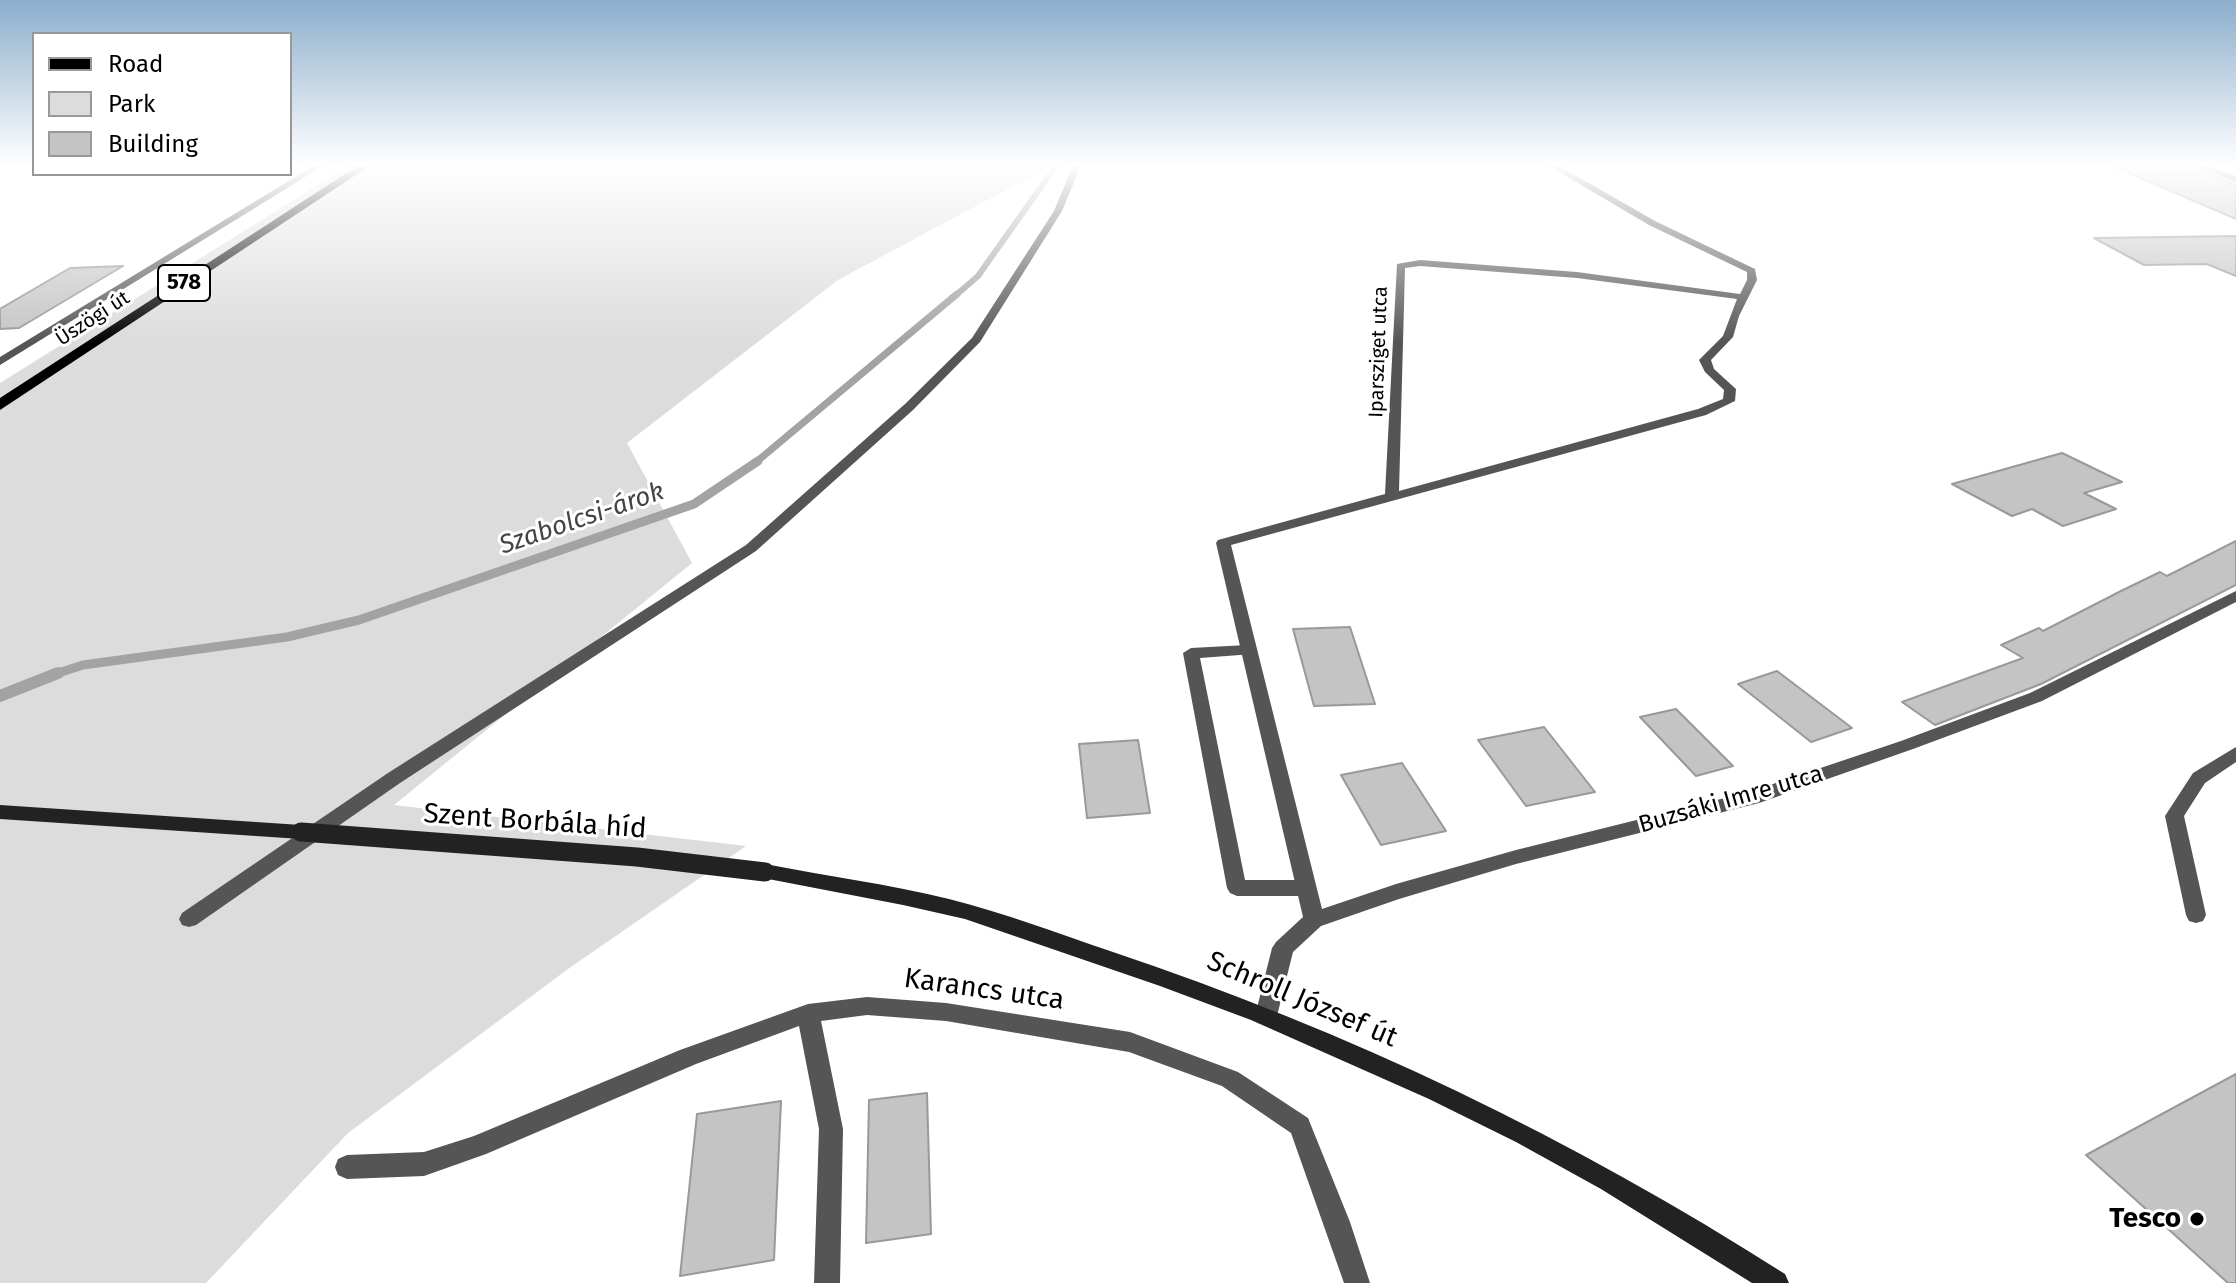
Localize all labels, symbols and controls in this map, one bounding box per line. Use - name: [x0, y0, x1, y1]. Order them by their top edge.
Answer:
- legend: [32, 32, 292, 176]
- text: Road: [108, 50, 163, 78]
- text: Park: [108, 90, 155, 118]
- text: Building: [108, 130, 198, 158]
- road number: 578: [158, 265, 210, 301]
- street label: Üszögi út: [52, 286, 134, 352]
- street label: Iparsziget utca: [1365, 286, 1393, 418]
- water label: Szabolcsi-árok: [496, 476, 668, 562]
- street label: Buzsáki Imre utca: [1635, 760, 1827, 840]
- street label: Szent Borbála híd: [422, 797, 648, 847]
- street label: Schroll József út: [1202, 945, 1402, 1055]
- street label: Karancs utca: [902, 962, 1066, 1018]
- place label: Tesco: [2109, 1202, 2181, 1236]
- marker: Tesco: [2188, 1210, 2206, 1228]

